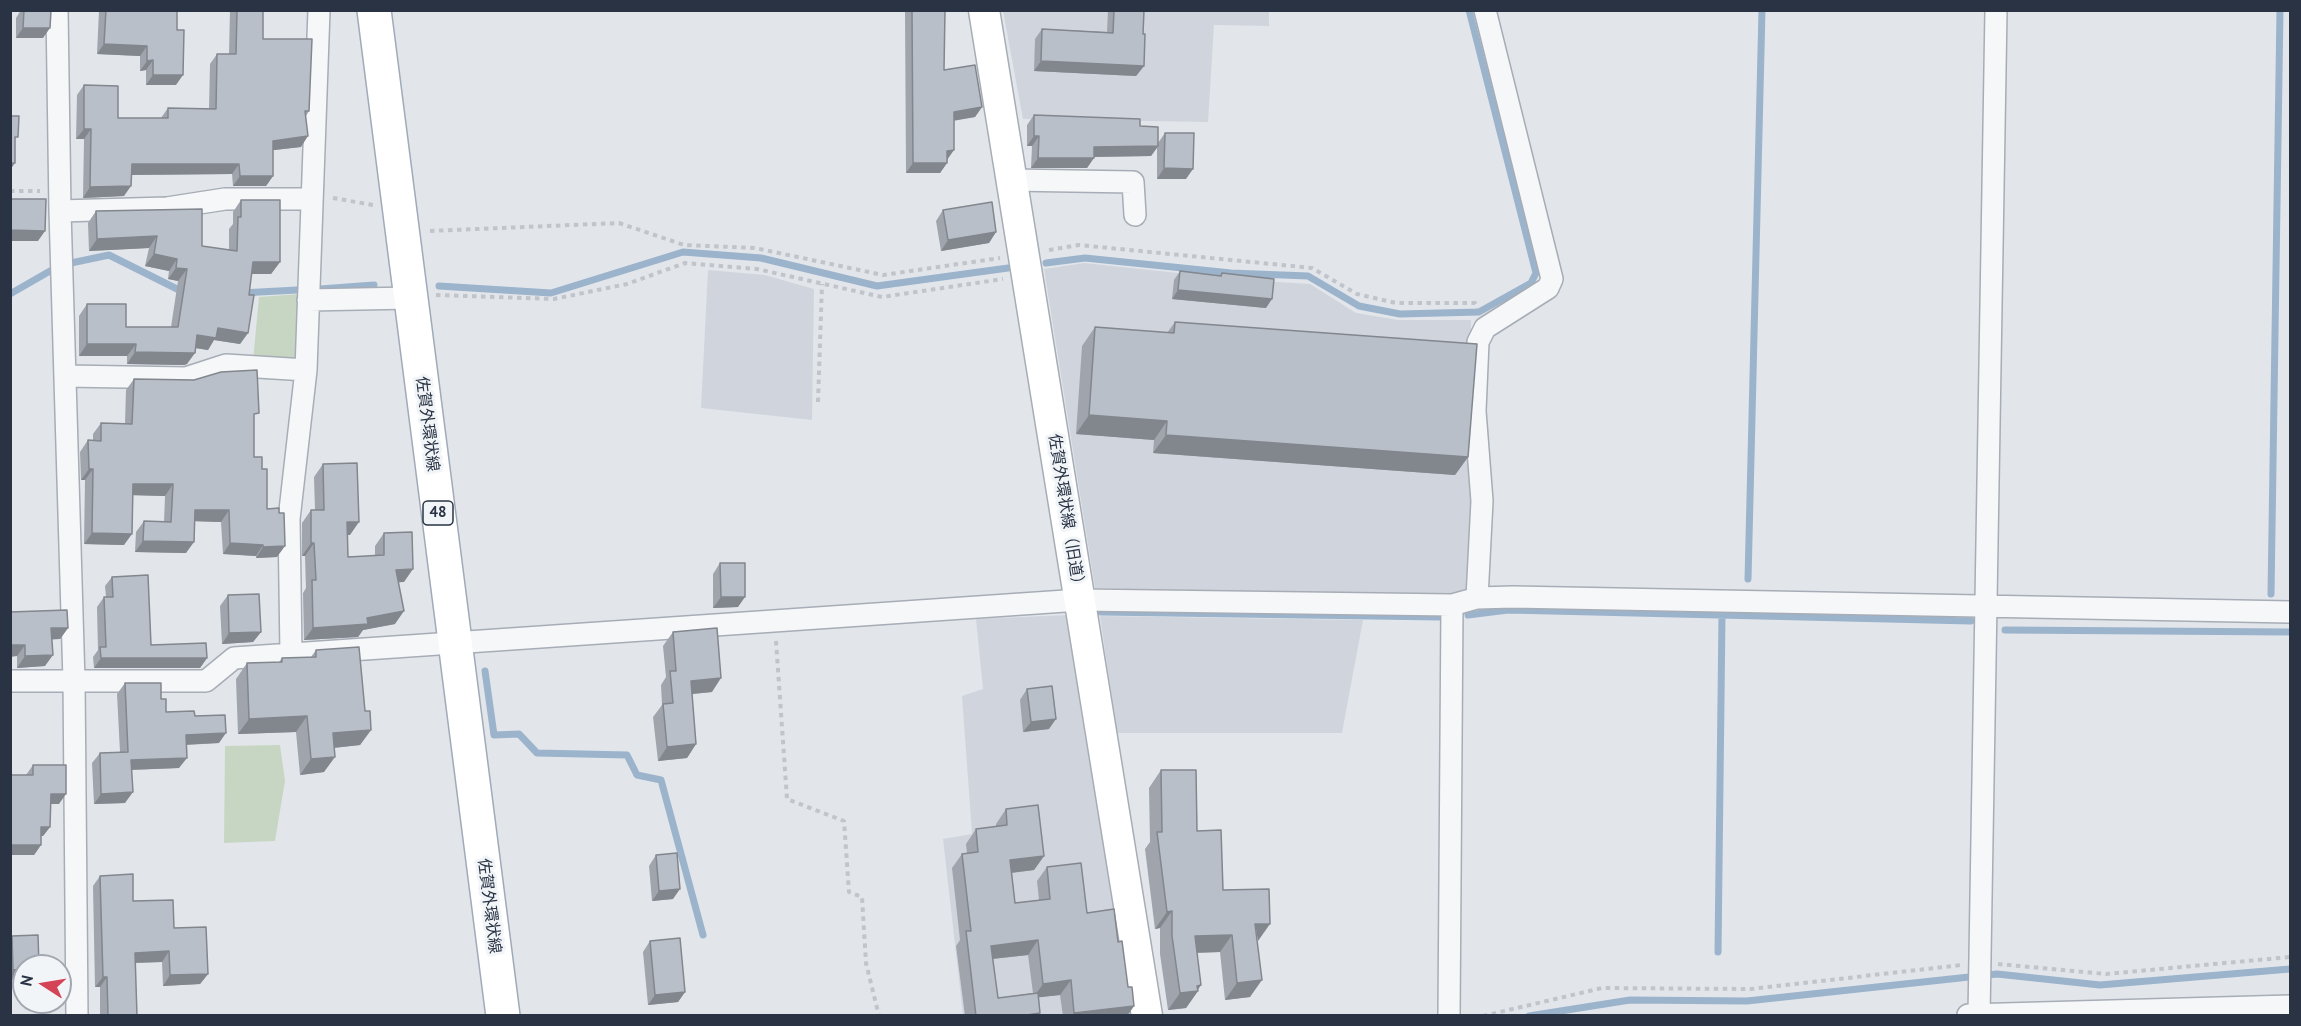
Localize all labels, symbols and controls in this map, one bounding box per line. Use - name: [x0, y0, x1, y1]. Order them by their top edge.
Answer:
- street label: 佐賀外環状線: [412, 375, 442, 473]
- street label: 佐賀外環状線（旧道）: [1044, 432, 1088, 594]
- road number: 48: [423, 501, 453, 525]
- street label: 佐賀外環状線: [474, 857, 504, 955]
- north arrow: [12, 954, 72, 1014]
- text: N: [15, 973, 37, 988]

